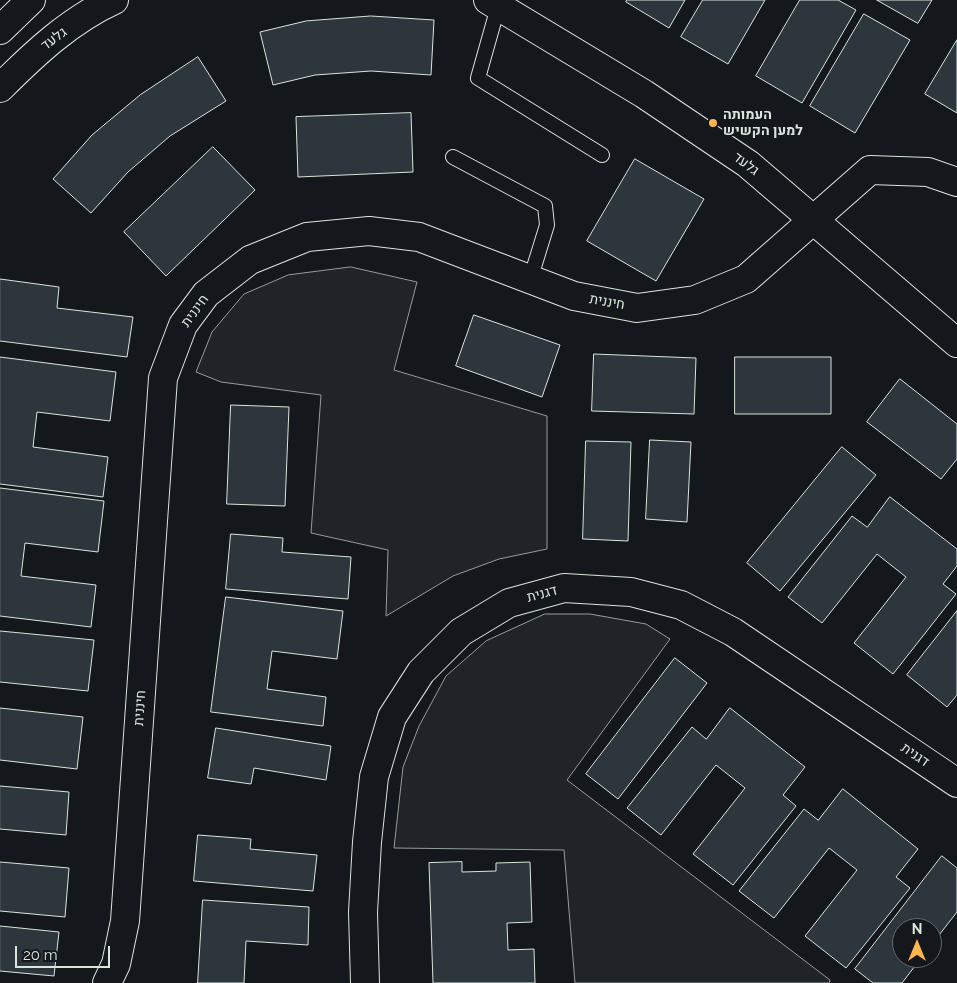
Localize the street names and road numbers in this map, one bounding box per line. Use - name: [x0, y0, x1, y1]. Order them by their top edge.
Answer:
- street label: גלעד: [38, 24, 70, 54]
- street label: גלעד: [730, 149, 762, 179]
- street label: חיננית: [588, 291, 626, 313]
- street label: חיננית: [178, 292, 212, 330]
- street label: דגנית: [525, 582, 559, 606]
- street label: חיננית: [130, 690, 150, 726]
- street label: דגנית: [898, 739, 932, 771]

